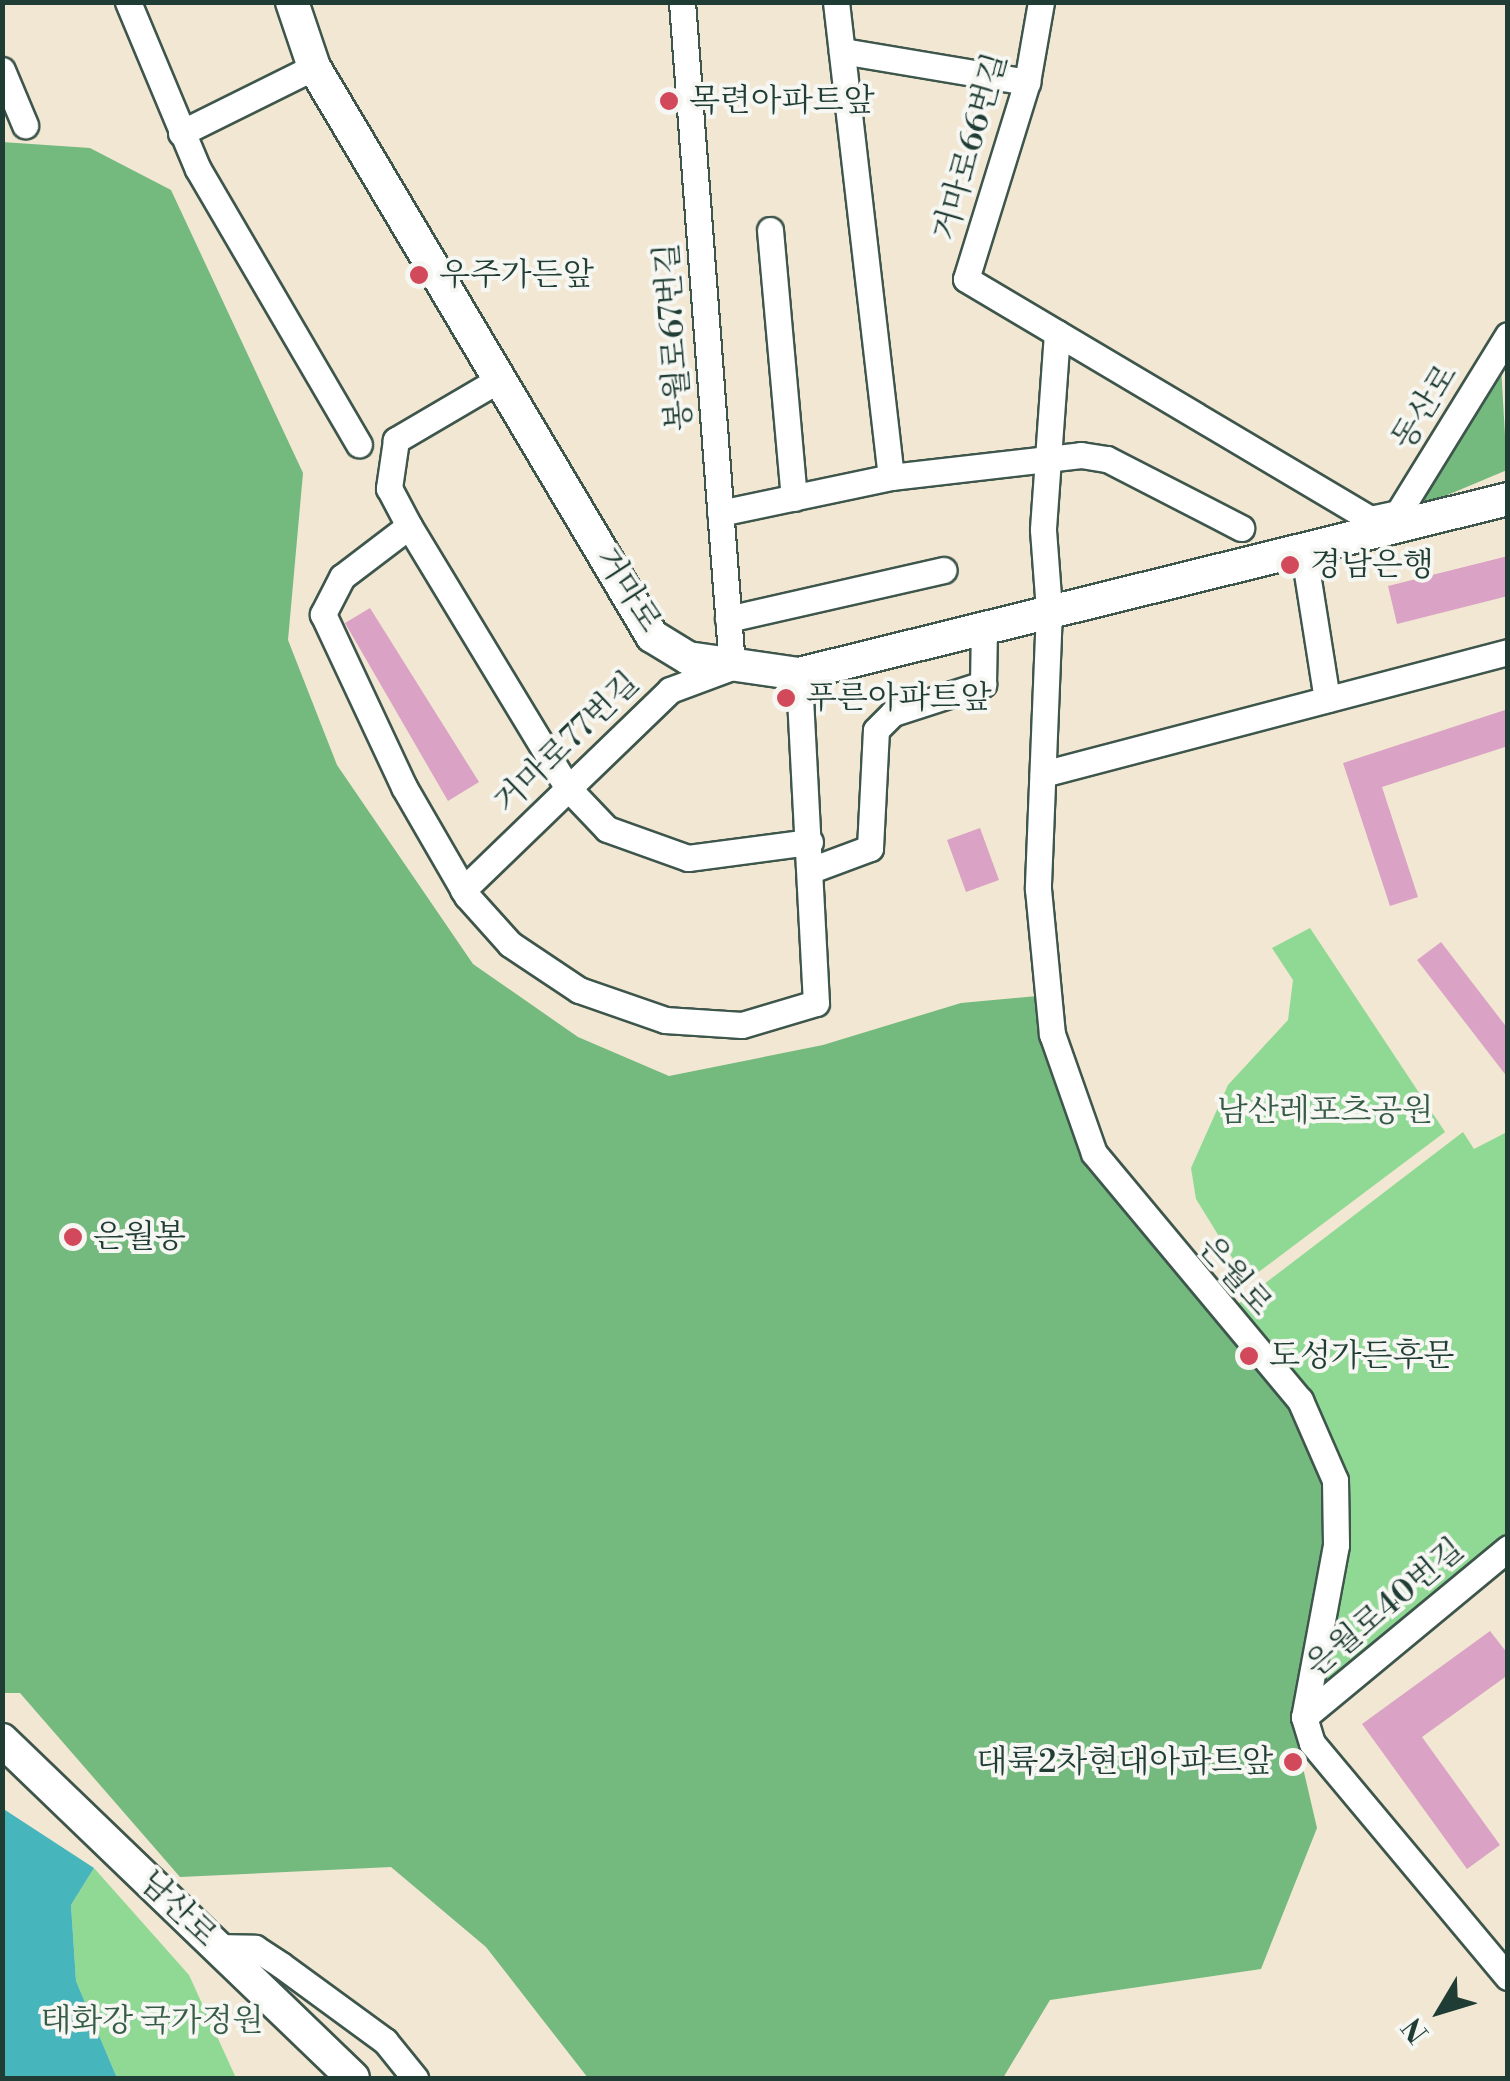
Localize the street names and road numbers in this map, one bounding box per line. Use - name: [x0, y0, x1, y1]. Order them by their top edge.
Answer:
- street label: 거마로66번길: [926, 49, 1016, 245]
- street label: 봉월로67번길: [648, 242, 700, 432]
- street label: 동산로: [1384, 358, 1466, 456]
- street label: 거마로: [587, 541, 669, 639]
- street label: 거마로77번길: [486, 664, 648, 822]
- street label: 은월로: [1190, 1228, 1280, 1324]
- street label: 은월로40번길: [1298, 1531, 1472, 1685]
- street label: 남산로: [131, 1863, 225, 1955]

